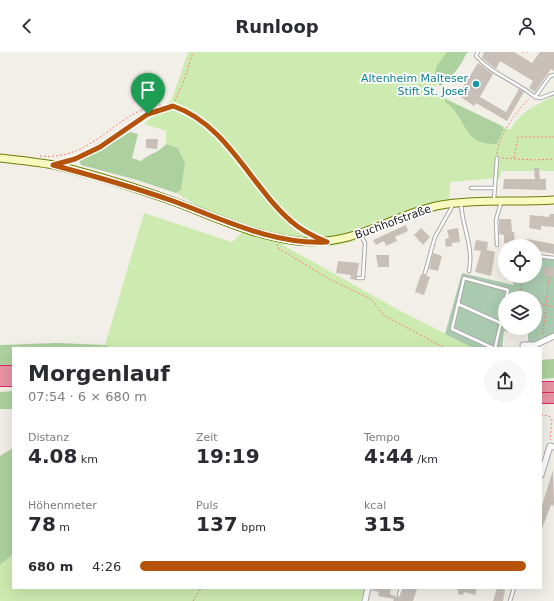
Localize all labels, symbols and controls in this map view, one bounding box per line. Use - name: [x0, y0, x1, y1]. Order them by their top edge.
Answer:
- icon: back: [16, 15, 38, 37]
- icon: person: [516, 15, 538, 37]
- text: Runloop: [235, 16, 319, 37]
- place label: Altenheim Malteser Stift St. Josef: [361, 72, 469, 98]
- pin: [131, 73, 165, 114]
- icon: arrive: [137, 79, 159, 101]
- marker: Altenheim Malteser Stift St. Josef: [471, 79, 481, 89]
- street label: Buchhofstraße: [353, 202, 433, 242]
- map controls: [498, 239, 542, 335]
- button: locate: [498, 239, 542, 283]
- button: layers: [498, 291, 542, 335]
- button: share: [484, 360, 526, 402]
- text: Morgenlauf: [28, 361, 170, 386]
- text: 07:54 · 6 × 680 m: [28, 389, 147, 404]
- text: Distanz: [28, 431, 69, 444]
- text: Zeit: [196, 431, 218, 444]
- text: Tempo: [364, 431, 400, 444]
- text: 4.08: [28, 444, 77, 468]
- text: 19:19: [196, 444, 260, 468]
- text: 4:44: [364, 444, 414, 468]
- text: km: [77, 453, 98, 466]
- text: /km: [414, 453, 438, 466]
- text: Höhenmeter: [28, 499, 97, 512]
- text: Puls: [196, 499, 218, 512]
- text: kcal: [364, 499, 386, 512]
- text: 78: [28, 512, 56, 536]
- text: 137: [196, 512, 238, 536]
- text: 315: [364, 512, 406, 536]
- text: m: [56, 521, 70, 534]
- text: bpm: [238, 521, 266, 534]
- text: 680 m: [28, 559, 73, 574]
- text: 4:26: [92, 559, 121, 574]

